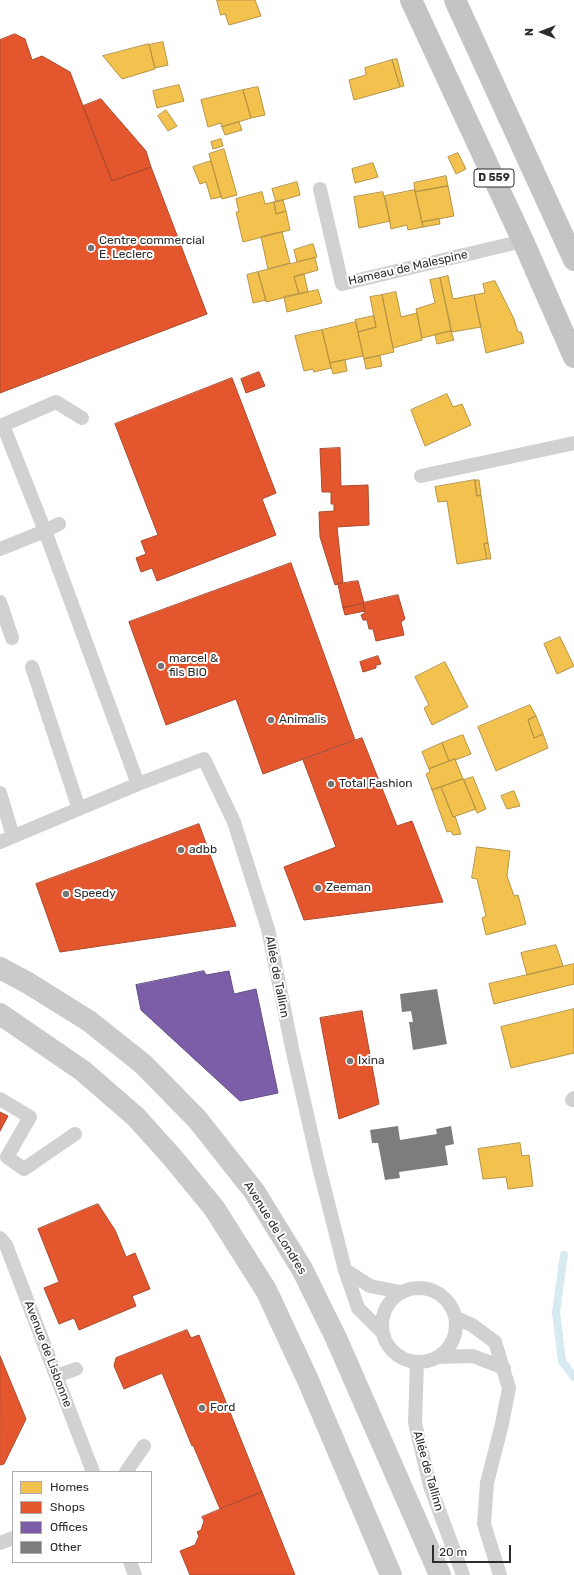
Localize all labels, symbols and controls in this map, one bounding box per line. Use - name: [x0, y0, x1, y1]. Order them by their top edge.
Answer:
- north arrow: [522, 12, 562, 52]
- text: N: [523, 28, 536, 36]
- road number: D 559: [474, 169, 514, 187]
- place label: Centre commercial E. Leclerc: [99, 234, 205, 262]
- marker: Centre commercial E. Leclerc: [86, 243, 96, 253]
- street label: Hameau de Malespine: [347, 247, 469, 289]
- place label: marcel & fils BIO: [169, 652, 218, 680]
- marker: marcel & fils BIO: [156, 661, 166, 671]
- place label: Animalis: [279, 713, 326, 727]
- marker: Animalis: [266, 715, 276, 725]
- place label: Total Fashion: [339, 777, 413, 791]
- marker: Total Fashion: [326, 779, 336, 789]
- place label: adbb: [189, 843, 217, 857]
- marker: adbb: [176, 845, 186, 855]
- place label: Zeeman: [326, 881, 371, 895]
- marker: Zeeman: [313, 883, 323, 893]
- place label: Speedy: [74, 887, 116, 901]
- marker: Speedy: [61, 889, 71, 899]
- street label: Allée de Tallinn: [262, 935, 292, 1019]
- place label: Ixina: [358, 1054, 385, 1068]
- marker: Ixina: [345, 1056, 355, 1066]
- street label: Avenue de Londres: [241, 1179, 309, 1277]
- street label: Avenue de Lisbonne: [21, 1299, 75, 1409]
- place label: Ford: [210, 1401, 235, 1415]
- marker: Ford: [197, 1403, 207, 1413]
- street label: Allée de Tallinn: [410, 1429, 446, 1513]
- legend: [12, 1471, 152, 1563]
- text: Homes: [50, 1480, 89, 1494]
- text: Shops: [50, 1500, 85, 1514]
- text: Offices: [50, 1520, 88, 1534]
- scale bar: [434, 1537, 513, 1563]
- text: Other: [50, 1540, 81, 1554]
- text: 20 m: [439, 1545, 467, 1559]

